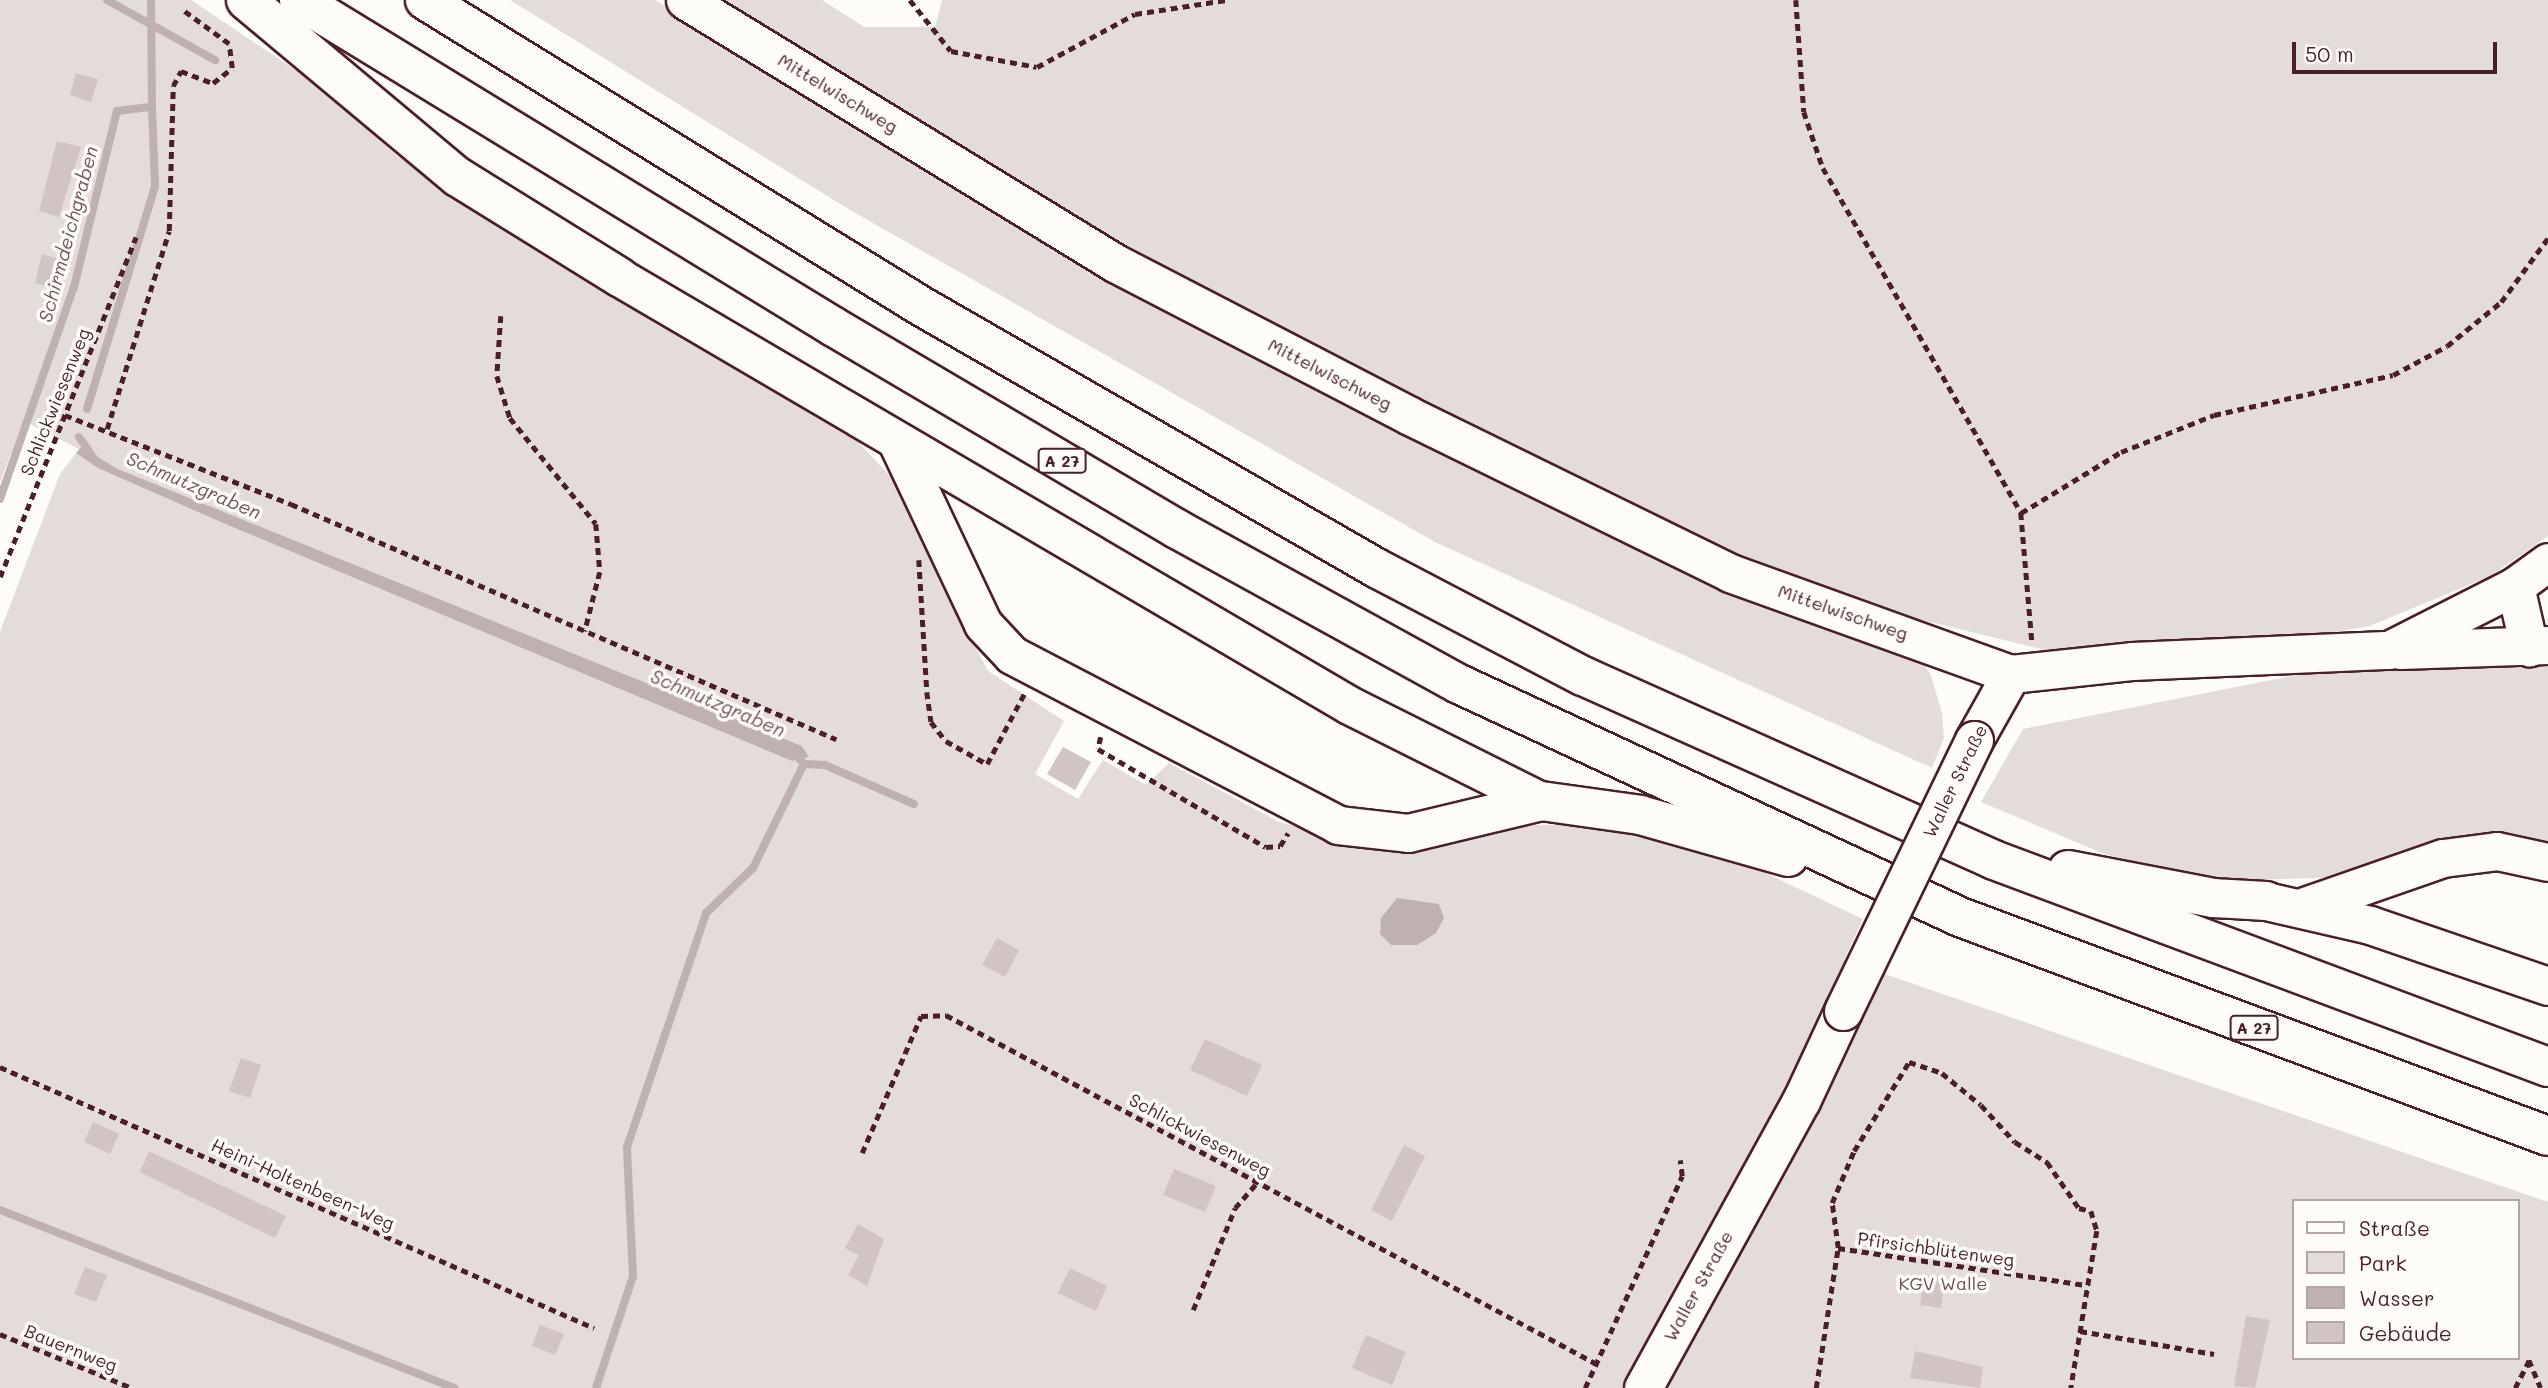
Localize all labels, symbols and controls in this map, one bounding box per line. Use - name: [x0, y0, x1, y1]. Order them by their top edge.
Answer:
- scale bar: [2296, 28, 2501, 72]
- text: 50 m: [2305, 40, 2354, 67]
- street label: Mittelwischweg: [774, 49, 902, 137]
- water label: Schirmdeichgraben: [34, 143, 102, 325]
- street label: Schlickwiesenweg: [16, 325, 94, 479]
- street label: Mittelwischweg: [1265, 334, 1395, 414]
- water label: Schmutzgraben: [123, 446, 265, 524]
- road number: A 27: [1038, 448, 1086, 474]
- street label: Mittelwischweg: [1775, 580, 1911, 644]
- water label: Schmutzgraben: [647, 664, 789, 742]
- street label: Waller Straße: [1918, 721, 1992, 841]
- road number: A 27: [2230, 1016, 2278, 1040]
- street label: Schlickwiesenweg: [1126, 1089, 1274, 1181]
- street label: Heini-Holtenbeen-Weg: [208, 1134, 398, 1234]
- legend: [2292, 1199, 2520, 1360]
- text: Straße: [2359, 1214, 2430, 1241]
- street label: Waller Straße: [1659, 1227, 1737, 1345]
- street label: Pfirsichblütenweg: [1856, 1227, 2016, 1271]
- text: Park: [2359, 1249, 2407, 1276]
- park label: KGV Walle: [1899, 1272, 1987, 1294]
- text: Wasser: [2359, 1284, 2434, 1311]
- text: Gebäude: [2359, 1319, 2452, 1346]
- street label: Bauernweg: [22, 1320, 120, 1376]

